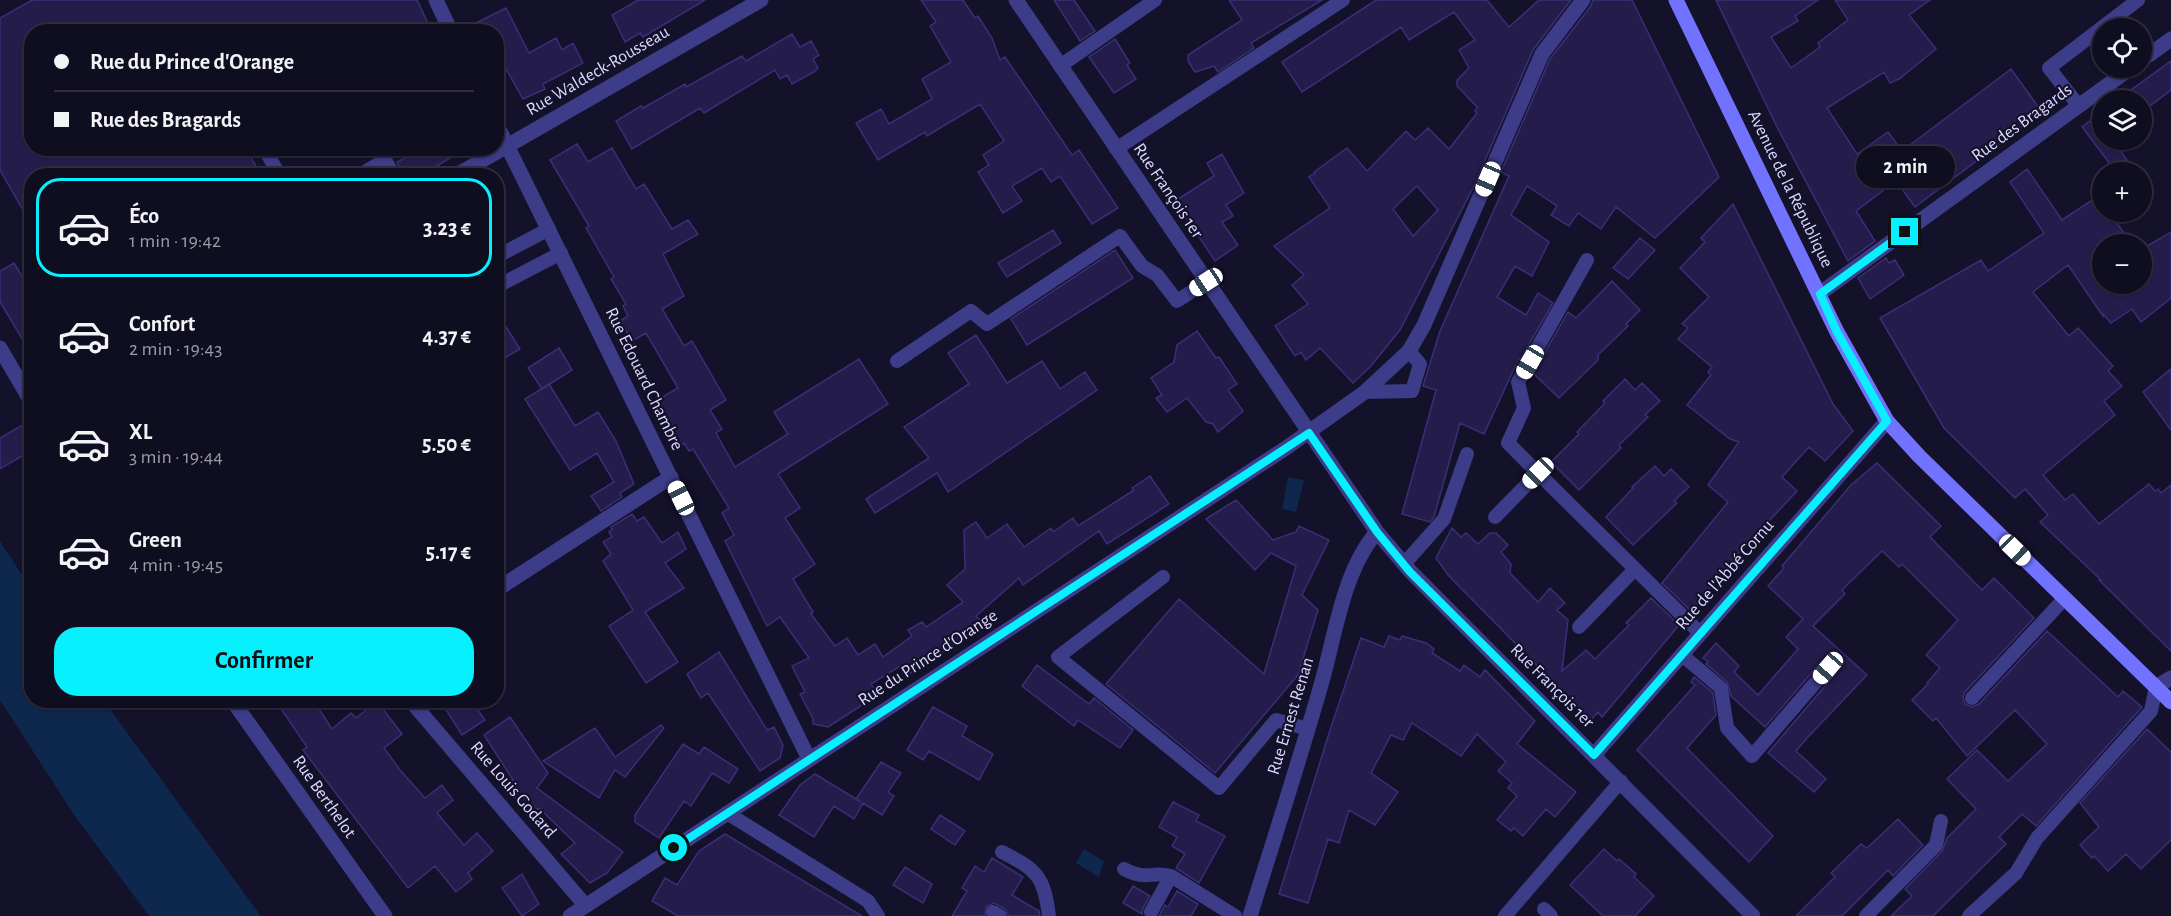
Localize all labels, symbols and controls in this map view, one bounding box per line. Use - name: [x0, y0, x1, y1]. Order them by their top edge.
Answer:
- map controls: [2092, 18, 2152, 294]
- button: locate: [2092, 18, 2152, 78]
- street label: Rue Waldeck-Rousseau: [524, 23, 672, 119]
- text: Rue du Prince d'Orange: [90, 51, 294, 73]
- street label: Rue des Bragards: [1968, 81, 2076, 165]
- button: layers: [2092, 90, 2152, 150]
- street label: Avenue de la République: [1744, 108, 1836, 270]
- text: Rue des Bragards: [90, 109, 241, 131]
- street label: Rue François 1er: [1130, 140, 1206, 242]
- callout: 2 min: [1856, 145, 1954, 187]
- text: 2 min: [1883, 157, 1928, 177]
- car: [1473, 159, 1503, 199]
- button: +: [2092, 162, 2152, 222]
- icon: car: [57, 201, 111, 255]
- text: Éco: [129, 205, 159, 227]
- text: 3.23 €: [423, 217, 471, 239]
- route end: [1891, 218, 1918, 245]
- text: 1 min · 19:42: [129, 231, 221, 251]
- button: −: [2092, 234, 2152, 294]
- car: [1186, 265, 1226, 299]
- street label: Rue Edouard Chambre: [602, 305, 686, 453]
- icon: car: [57, 309, 111, 363]
- text: Confort: [129, 313, 195, 335]
- text: 4.37 €: [422, 325, 471, 347]
- text: 2 min · 19:43: [129, 339, 222, 359]
- car: [1513, 342, 1547, 382]
- icon: car: [57, 417, 111, 471]
- text: XL: [129, 421, 152, 443]
- text: 5.50 €: [422, 433, 471, 455]
- text: 3 min · 19:44: [129, 447, 223, 467]
- car: [1519, 454, 1557, 492]
- car: [665, 478, 697, 518]
- street label: Rue de l'Abbé Cornu: [1673, 517, 1777, 633]
- icon: car: [57, 525, 111, 579]
- text: Green: [129, 529, 182, 551]
- car: [1996, 531, 2034, 569]
- text: 5.17 €: [425, 541, 471, 563]
- text: 4 min · 19:45: [129, 555, 223, 575]
- street label: Rue du Prince d'Orange: [855, 606, 1001, 710]
- button: Confirmer: [54, 627, 474, 696]
- street label: Rue François 1er: [1507, 641, 1597, 731]
- car: [1809, 649, 1847, 687]
- street label: Rue Ernest Renan: [1265, 655, 1317, 777]
- street label: Rue Louis Godard: [466, 738, 560, 842]
- street label: Rue Berthelot: [289, 752, 359, 842]
- route start: [660, 834, 687, 861]

